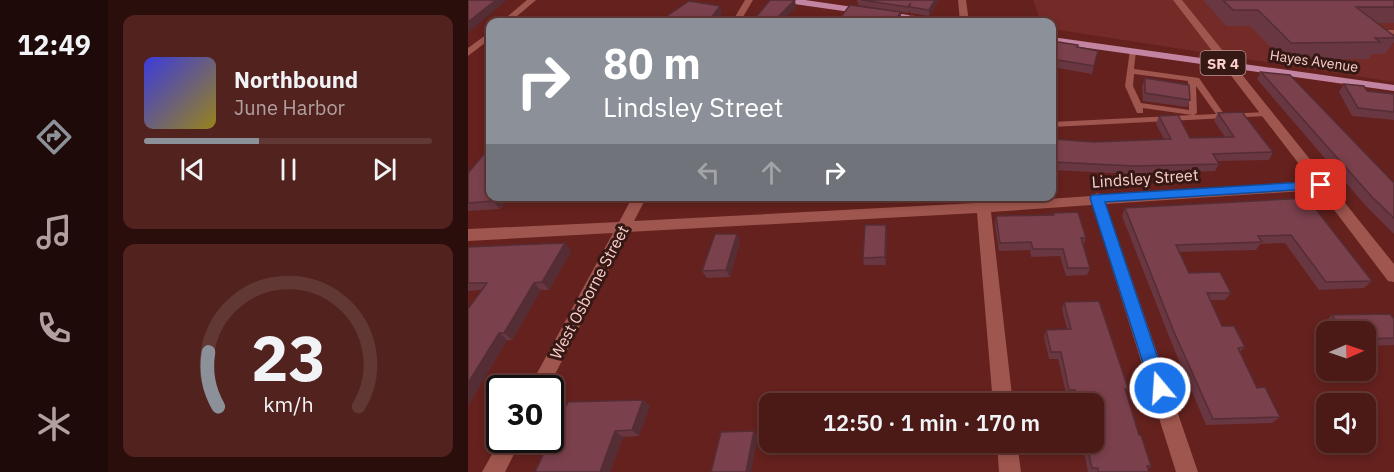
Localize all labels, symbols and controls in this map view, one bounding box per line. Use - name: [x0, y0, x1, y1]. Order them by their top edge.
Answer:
- text: 12:49: [17, 27, 91, 62]
- text: 80 m: [603, 36, 701, 91]
- icon: right: [504, 42, 582, 120]
- street label: Hayes Avenue: [1269, 46, 1360, 76]
- road number: SR 4: [1200, 51, 1245, 75]
- text: Northbound: [234, 65, 358, 94]
- text: Lindsley Street: [603, 89, 783, 124]
- text: June Harbor: [234, 94, 345, 121]
- icon: directions: [33, 116, 75, 158]
- icon: previous: [176, 153, 209, 186]
- icon: pause: [272, 153, 305, 186]
- icon: next: [368, 153, 401, 186]
- icon: left: [692, 156, 725, 189]
- icon: ahead: [755, 156, 788, 189]
- icon: right: [818, 156, 851, 189]
- pin: [1295, 159, 1346, 210]
- street label: Lindsley Street: [1091, 164, 1199, 192]
- icon: arrive: [1304, 168, 1337, 201]
- icon: music: [33, 211, 75, 253]
- street label: West Osborne Street: [545, 222, 633, 362]
- icon: phone: [33, 307, 75, 349]
- text: 23: [251, 317, 325, 398]
- north arrow: [1316, 321, 1376, 381]
- map controls: [1316, 321, 1376, 453]
- position arrow: [1128, 356, 1192, 420]
- speed limit sign: 30: [486, 375, 564, 453]
- text: km/h: [263, 391, 313, 419]
- button: sound: [1316, 393, 1376, 453]
- icon: climate: [33, 403, 75, 445]
- text: 12:50 · 1 min · 170 m: [823, 408, 1040, 437]

